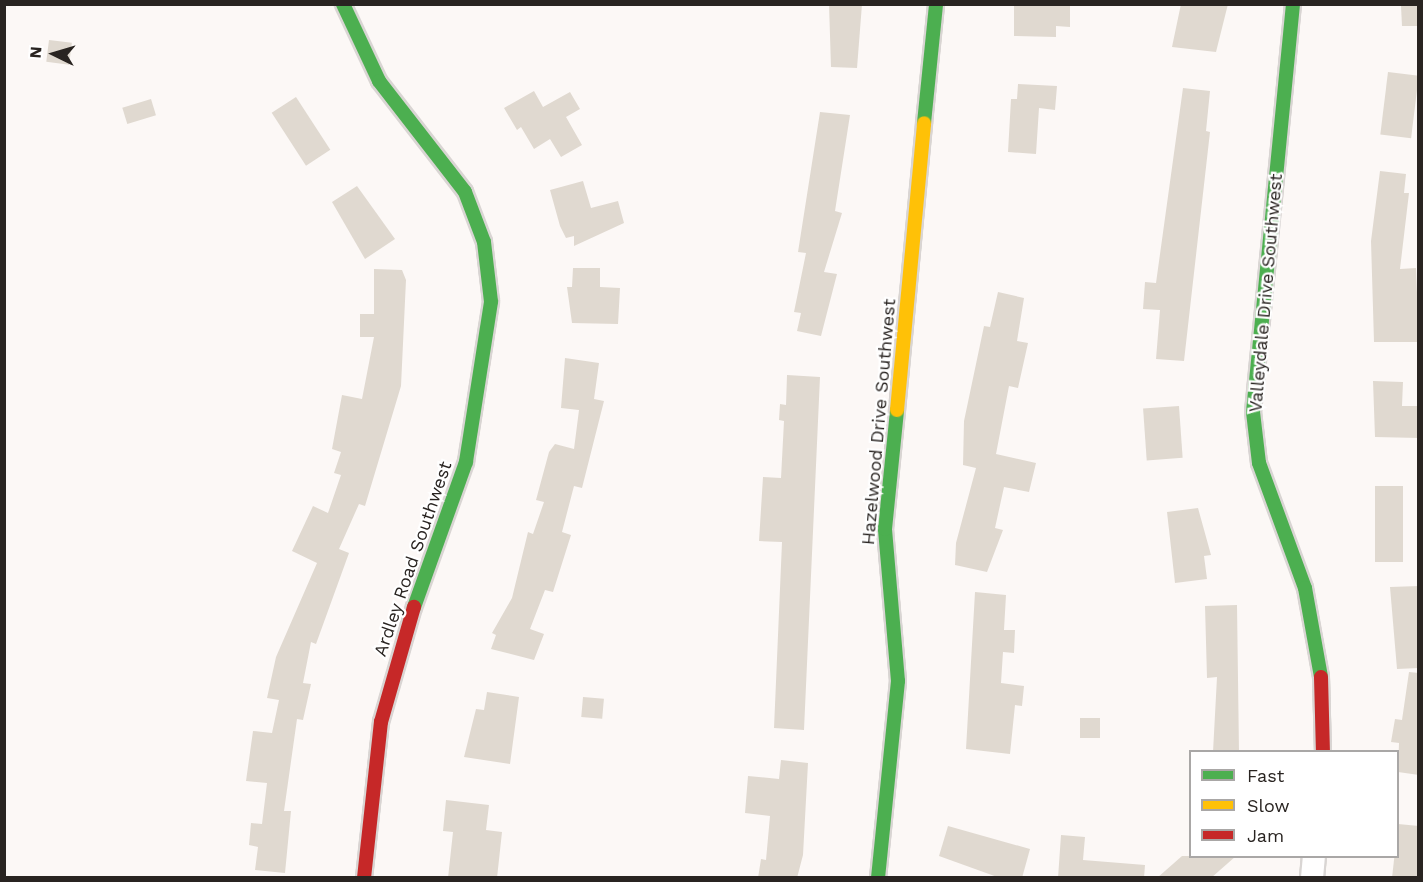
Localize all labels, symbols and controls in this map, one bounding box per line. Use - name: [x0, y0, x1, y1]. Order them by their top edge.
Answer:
- north arrow: [24, 24, 84, 84]
- text: N: [26, 46, 46, 59]
- street label: Valleydale Drive Southwest: [1245, 173, 1287, 413]
- street label: Hazelwood Drive Southwest: [857, 298, 901, 546]
- street label: Ardley Road Southwest: [369, 458, 457, 660]
- legend: [1189, 750, 1399, 858]
- text: Fast: [1247, 765, 1284, 786]
- text: Slow: [1247, 795, 1290, 816]
- text: Jam: [1247, 825, 1284, 846]

